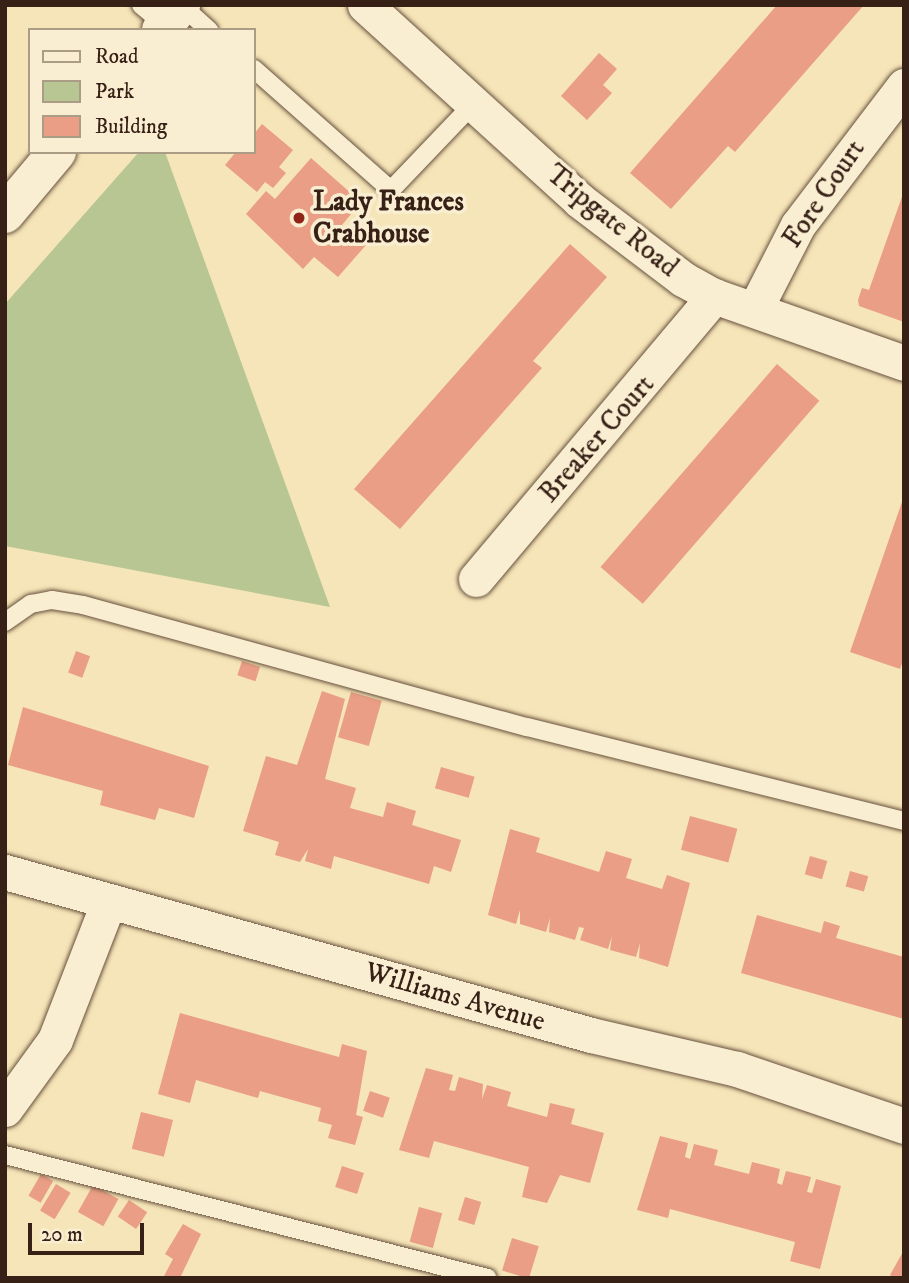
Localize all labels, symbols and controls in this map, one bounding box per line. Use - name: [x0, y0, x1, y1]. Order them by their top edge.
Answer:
- legend: [28, 28, 256, 154]
- text: Road: [95, 44, 139, 70]
- text: Park: [95, 79, 134, 105]
- text: Building: [95, 114, 167, 140]
- street label: Fore Court: [776, 134, 872, 254]
- street label: Tripgate Road: [539, 158, 685, 284]
- place label: Lady Frances Crabhouse: [313, 185, 464, 251]
- marker: Lady Frances Crabhouse: [291, 210, 307, 226]
- street label: Breaker Court: [532, 368, 662, 510]
- street label: Williams Avenue: [361, 955, 549, 1039]
- scale bar: [32, 1210, 147, 1254]
- text: 20 m: [41, 1222, 83, 1248]

